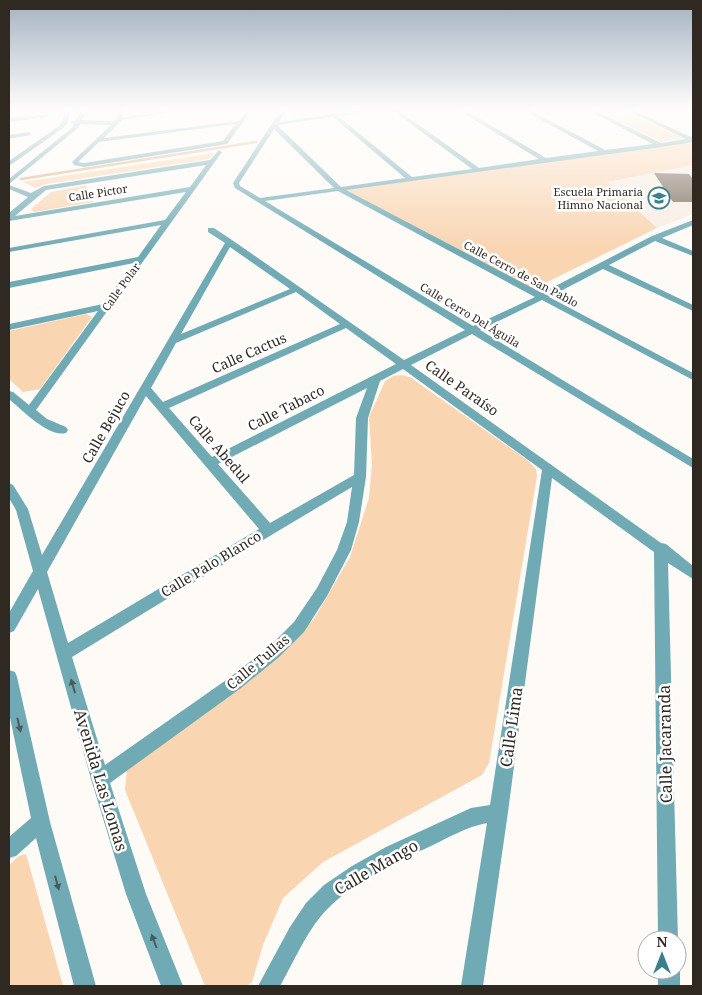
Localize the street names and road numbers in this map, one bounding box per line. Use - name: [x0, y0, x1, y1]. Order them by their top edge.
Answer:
- street label: Calle Pictor: [67, 180, 129, 205]
- street label: Calle Cerro de San Pablo: [461, 237, 581, 310]
- street label: Calle Polar: [98, 259, 144, 314]
- street label: Calle Cerro Del Águila: [417, 279, 523, 350]
- street label: Calle Cactus: [208, 328, 289, 377]
- street label: Calle Paraíso: [422, 355, 503, 420]
- street label: Calle Tabaco: [244, 380, 327, 435]
- street label: Calle Bejuco: [77, 387, 134, 467]
- street label: Calle Abedul: [185, 411, 255, 487]
- street label: Calle Palo Blanco: [157, 526, 265, 601]
- street label: Calle Tullas: [222, 630, 293, 694]
- street label: Calle Jacaranda: [653, 685, 677, 803]
- street label: Calle Lima: [494, 686, 528, 768]
- street label: Avenida Las Lomas: [69, 706, 133, 854]
- street label: Calle Mango: [330, 834, 422, 900]

